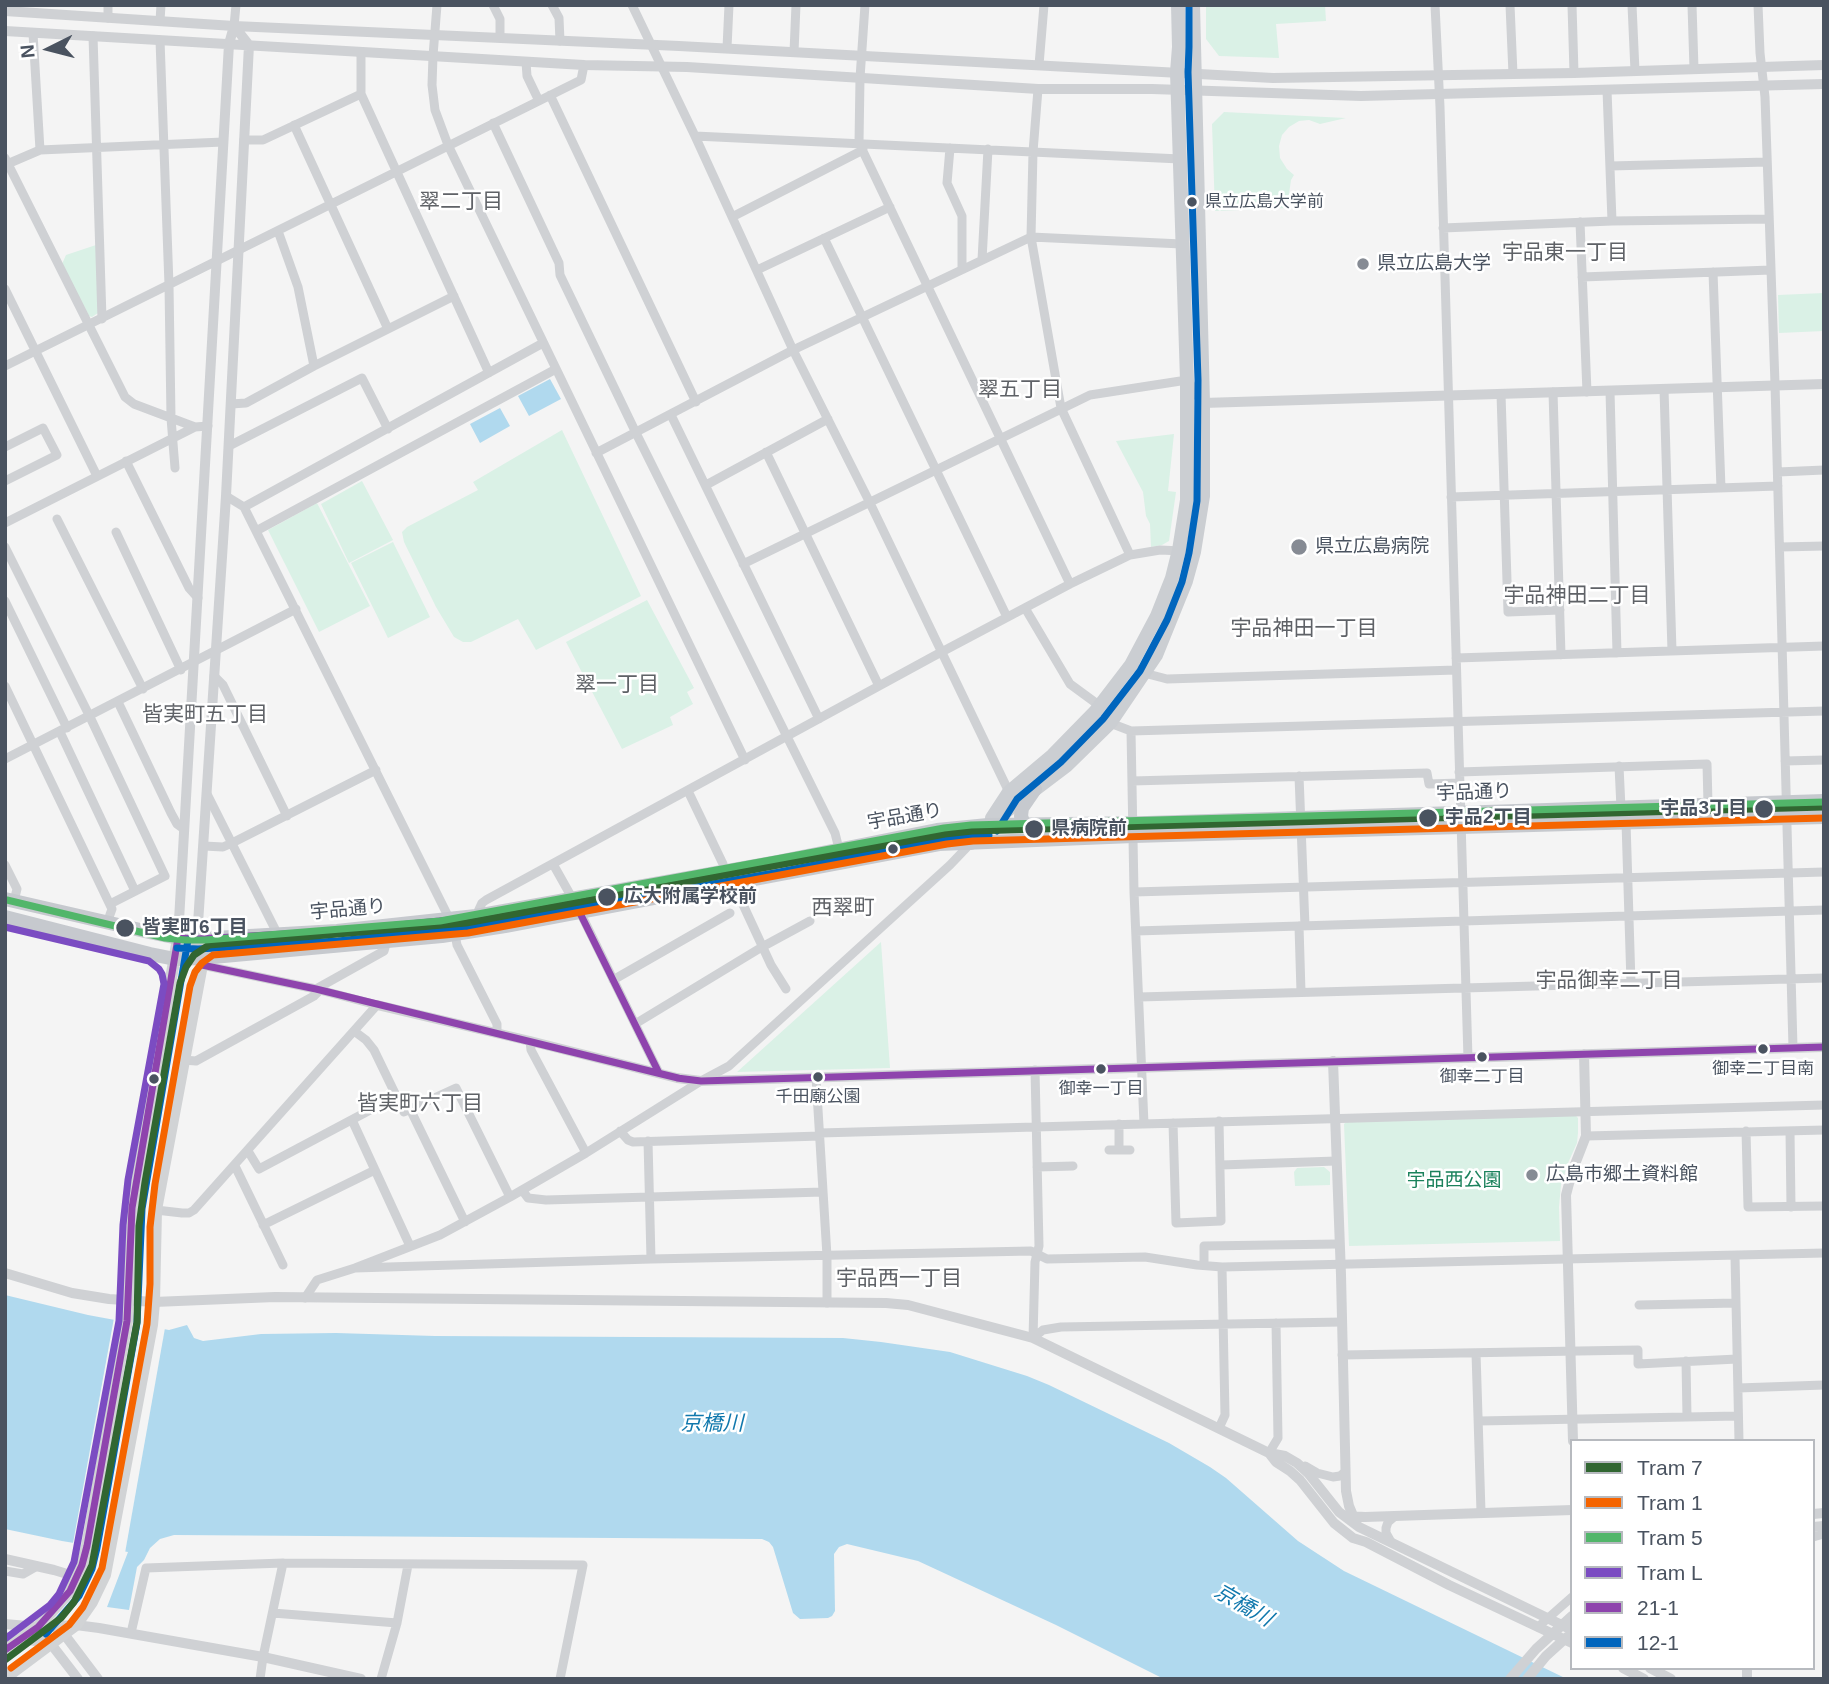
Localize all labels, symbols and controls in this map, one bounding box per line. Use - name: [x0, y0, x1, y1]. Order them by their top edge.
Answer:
- north arrow: [14, 14, 84, 84]
- text: N: [16, 43, 39, 59]
- district label: 翠二丁目: [419, 189, 503, 215]
- place label: 県立広島大学前: [1205, 192, 1324, 212]
- marker: 県立広島大学前: [1185, 195, 1199, 209]
- district label: 宇品東一丁目: [1502, 240, 1628, 266]
- place label: 県立広島大学: [1377, 253, 1491, 275]
- marker: 県立広島大学: [1355, 256, 1371, 272]
- district label: 翠五丁目: [978, 377, 1062, 403]
- place label: 県立広島病院: [1315, 536, 1429, 558]
- marker: 県立広島病院: [1289, 537, 1309, 557]
- district label: 宇品神田二丁目: [1504, 583, 1650, 609]
- district label: 宇品神田一丁目: [1231, 616, 1377, 642]
- district label: 翠一丁目: [575, 672, 659, 698]
- district label: 皆実町五丁目: [142, 702, 268, 728]
- street label: 宇品通り: [1436, 780, 1512, 806]
- place label: 宇品3丁目: [1660, 798, 1747, 820]
- marker: 宇品3丁目: [1753, 798, 1775, 820]
- street label: 宇品通り: [866, 799, 944, 835]
- marker: 宇品2丁目: [1417, 807, 1439, 829]
- place label: 宇品2丁目: [1445, 807, 1532, 829]
- marker: 県病院前: [1023, 818, 1045, 840]
- place label: 県病院前: [1051, 818, 1127, 840]
- unlabelled marker: [886, 842, 900, 856]
- marker: 広大附属学校前: [596, 886, 618, 908]
- place label: 広大附属学校前: [624, 886, 757, 908]
- street label: 宇品通り: [309, 895, 387, 925]
- district label: 西翠町: [812, 895, 874, 921]
- marker: 皆実町6丁目: [114, 917, 136, 939]
- place label: 皆実町6丁目: [142, 917, 248, 939]
- district label: 宇品御幸二丁目: [1536, 968, 1682, 994]
- marker: 御幸二丁目南: [1756, 1042, 1770, 1056]
- marker: 御幸二丁目: [1475, 1050, 1489, 1064]
- place label: 御幸二丁目南: [1712, 1059, 1814, 1079]
- marker: 御幸一丁目: [1094, 1062, 1108, 1076]
- place label: 御幸二丁目: [1440, 1067, 1524, 1087]
- marker: 千田廟公園: [811, 1070, 825, 1084]
- unlabelled marker: [147, 1072, 161, 1086]
- place label: 御幸一丁目: [1059, 1079, 1143, 1099]
- place label: 千田廟公園: [776, 1087, 860, 1107]
- district label: 皆実町六丁目: [357, 1091, 483, 1117]
- place label: 広島市郷土資料館: [1546, 1164, 1698, 1186]
- marker: 広島市郷土資料館: [1524, 1167, 1540, 1183]
- park label: 宇品西公園: [1407, 1170, 1501, 1192]
- district label: 宇品西一丁目: [836, 1266, 962, 1292]
- water label: 京橋川: [681, 1411, 743, 1437]
- legend: [1570, 1439, 1815, 1670]
- text: Tram 7: [1637, 1456, 1703, 1479]
- text: Tram 1: [1637, 1491, 1703, 1514]
- text: Tram 5: [1637, 1526, 1703, 1549]
- text: Tram L: [1637, 1561, 1703, 1584]
- water label: 京橋川: [1209, 1579, 1277, 1633]
- text: 21-1: [1637, 1596, 1679, 1619]
- text: 12-1: [1637, 1631, 1679, 1654]

